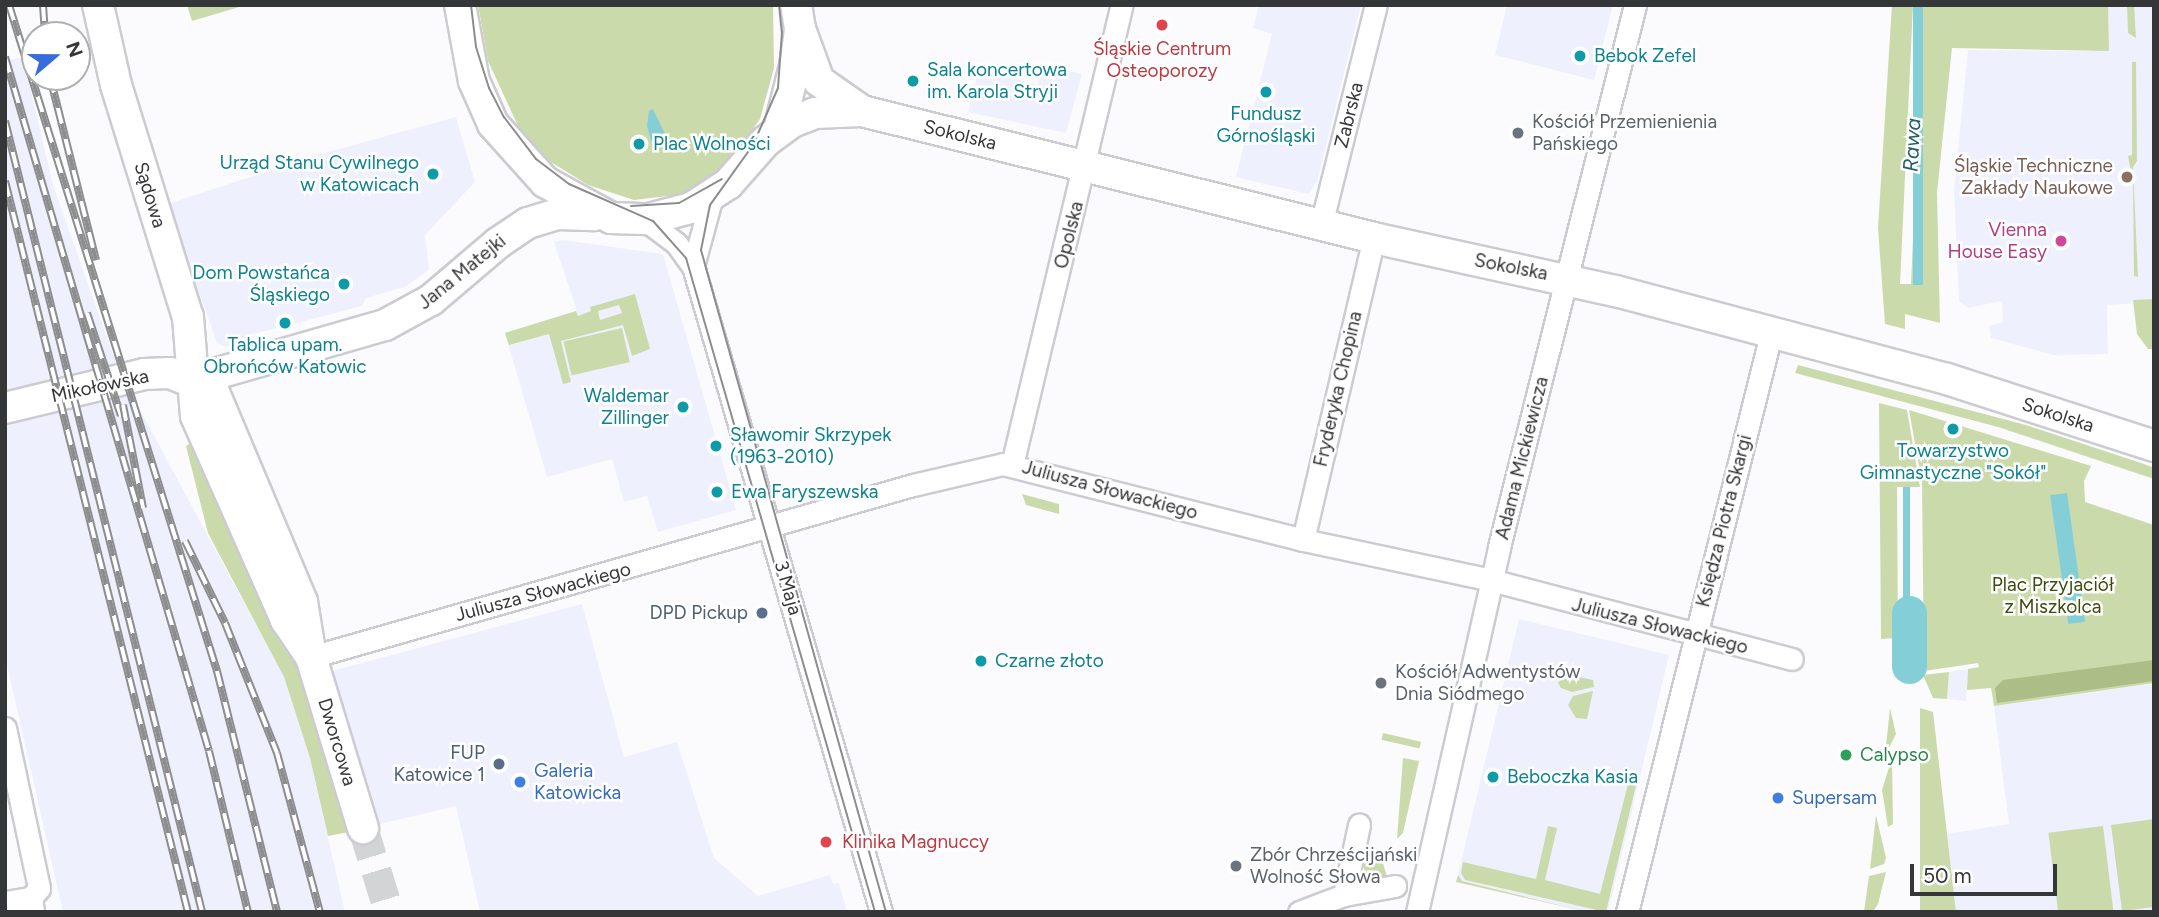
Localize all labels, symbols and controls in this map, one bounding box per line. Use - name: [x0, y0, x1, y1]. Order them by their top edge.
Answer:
- marker: Śląskie Centrum Osteoporozy: [1152, 15, 1172, 35]
- north arrow: [21, 21, 91, 91]
- text: N: [61, 38, 88, 60]
- place label: Śląskie Centrum Osteoporozy: [1093, 38, 1231, 82]
- place label: Bebok Zefel: [1594, 45, 1696, 67]
- marker: Bebok Zefel: [1572, 48, 1588, 64]
- place label: Sala koncertowa im. Karola Stryji: [927, 59, 1067, 103]
- marker: Sala koncertowa im. Karola Stryji: [905, 73, 921, 89]
- street label: Zabrska: [1330, 80, 1368, 150]
- marker: Fundusz Górnośląski: [1258, 84, 1274, 100]
- place label: Fundusz Górnośląski: [1217, 103, 1315, 147]
- place label: Kościół Przemienienia Pańskiego: [1532, 111, 1717, 155]
- street label: Sokolska: [921, 115, 999, 155]
- water label: Rawa: [1898, 117, 1926, 173]
- marker: Kościół Przemienienia Pańskiego: [1510, 125, 1526, 141]
- place label: Plac Wolności: [653, 133, 771, 155]
- marker: Plac Wolności: [631, 136, 647, 152]
- place label: Urząd Stanu Cywilnego w Katowicach: [220, 152, 419, 196]
- place label: Śląskie Techniczne Zakłady Naukowe: [1954, 155, 2113, 199]
- street label: Sądowa: [129, 159, 171, 231]
- marker: Urząd Stanu Cywilnego w Katowicach: [425, 166, 441, 182]
- marker: Śląskie Techniczne Zakłady Naukowe: [2119, 169, 2135, 185]
- street label: Opolska: [1050, 199, 1088, 271]
- place label: Vienna House Easy: [1947, 219, 2047, 263]
- street label: Jana Matejki: [413, 230, 511, 314]
- marker: Vienna House Easy: [2053, 233, 2069, 249]
- street label: Sokolska: [1472, 249, 1550, 285]
- place label: Dom Powstańca Śląskiego: [192, 262, 330, 306]
- marker: Dom Powstańca Śląskiego: [336, 276, 352, 292]
- street label: Fryderyka Chopina: [1309, 309, 1367, 469]
- marker: Tablica upam. Obrońców Katowic: [277, 315, 293, 331]
- place label: Tablica upam. Obrońców Katowic: [203, 334, 367, 378]
- street label: Mikołowska: [49, 365, 151, 407]
- street label: Adama Mickiewicza: [1491, 374, 1553, 542]
- place label: Waldemar Zillinger: [584, 385, 669, 429]
- street label: Sokolska: [2019, 393, 2097, 437]
- marker: Waldemar Zillinger: [675, 399, 691, 415]
- marker: Towarzystwo Gimnastyczne "Sokół": [1945, 421, 1961, 437]
- place label: Sławomir Skrzypek (1963-2010): [730, 424, 891, 468]
- street label: Księdza Piotra Skargi: [1692, 432, 1756, 610]
- marker: Sławomir Skrzypek (1963-2010): [708, 438, 724, 454]
- place label: Towarzystwo Gimnastyczne "Sokół": [1860, 440, 2046, 484]
- street label: Juliusza Słowackiego: [1020, 456, 1200, 524]
- place label: Ewa Faryszewska: [731, 481, 878, 503]
- marker: Ewa Faryszewska: [709, 484, 725, 500]
- street label: Juliusza Słowackiego: [453, 558, 633, 626]
- street label: 3 Maja: [769, 558, 807, 618]
- park label: Plac Przyjaciół z Miszkolca: [1992, 574, 2114, 618]
- street label: Juliusza Słowackiego: [1570, 593, 1750, 659]
- place label: DPD Pickup: [649, 602, 748, 624]
- marker: DPD Pickup: [754, 605, 770, 621]
- place label: Czarne złoto: [995, 650, 1104, 672]
- marker: Czarne złoto: [973, 653, 989, 669]
- place label: Kościół Adwentystów Dnia Siódmego: [1395, 661, 1580, 705]
- marker: Kościół Adwentystów Dnia Siódmego: [1373, 675, 1389, 691]
- street label: Dworcowa: [313, 695, 361, 789]
- place label: FUP Katowice 1: [393, 742, 485, 786]
- place label: Calypso: [1860, 744, 1929, 766]
- marker: Calypso: [1838, 747, 1854, 763]
- marker: FUP Katowice 1: [491, 756, 507, 772]
- place label: Galeria Katowicka: [534, 760, 621, 804]
- place label: Beboczka Kasia: [1507, 766, 1638, 788]
- marker: Beboczka Kasia: [1485, 769, 1501, 785]
- marker: Galeria Katowicka: [512, 774, 528, 790]
- place label: Supersam: [1792, 787, 1877, 809]
- marker: Supersam: [1770, 790, 1786, 806]
- place label: Klinika Magnuccy: [842, 831, 989, 853]
- marker: Klinika Magnuccy: [816, 832, 836, 852]
- place label: Zbór Chrześcijański Wolność Słowa: [1250, 844, 1417, 888]
- scale bar: [1914, 850, 2061, 894]
- marker: Zbór Chrześcijański Wolność Słowa: [1228, 858, 1244, 874]
- text: 50 m: [1923, 863, 1972, 888]

